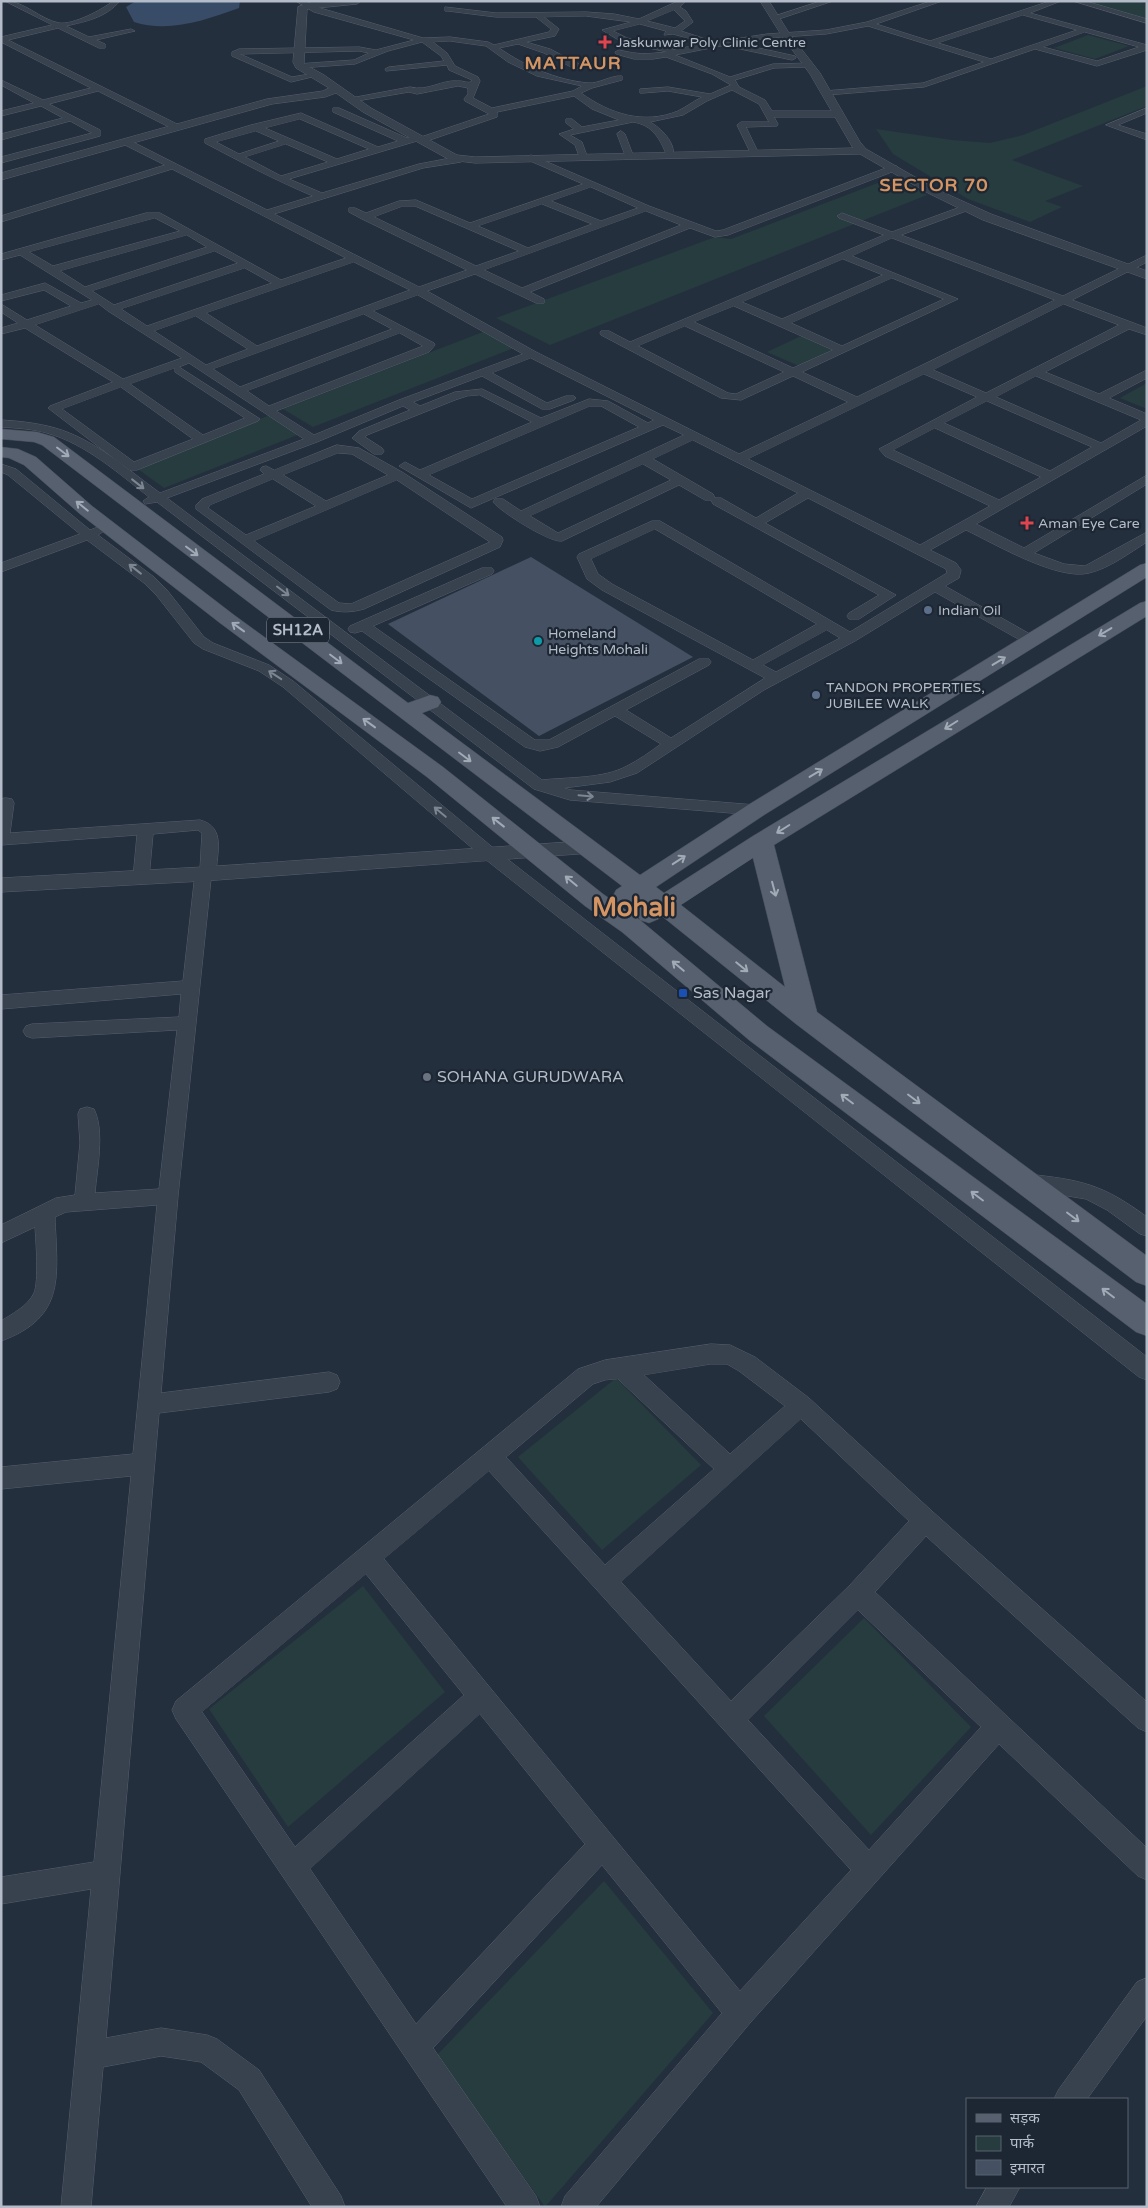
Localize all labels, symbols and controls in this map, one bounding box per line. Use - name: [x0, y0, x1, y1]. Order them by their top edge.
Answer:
- place label: Jaskunwar Poly Clinic Centre: [616, 34, 806, 51]
- marker: Jaskunwar Poly Clinic Centre: [598, 35, 612, 49]
- district label: MATTAUR: [524, 52, 622, 74]
- district label: SECTOR 70: [879, 174, 989, 196]
- one-way arrow: [56, 447, 70, 457]
- one-way arrow: [132, 479, 145, 490]
- one-way arrow: [76, 500, 89, 511]
- place label: Aman Eye Care: [1038, 515, 1140, 532]
- marker: Aman Eye Care: [1020, 516, 1034, 530]
- one-way arrow: [185, 546, 199, 556]
- one-way arrow: [128, 564, 142, 574]
- one-way arrow: [276, 586, 290, 596]
- place label: Indian Oil: [938, 602, 1001, 619]
- marker: Indian Oil: [922, 604, 934, 616]
- road number: SH12A: [267, 618, 329, 642]
- one-way arrow: [231, 622, 245, 632]
- place label: Homeland Heights Mohali: [548, 625, 648, 658]
- one-way arrow: [1098, 627, 1112, 637]
- marker: Homeland Heights Mohali: [532, 635, 544, 647]
- one-way arrow: [329, 654, 343, 664]
- one-way arrow: [992, 655, 1006, 665]
- one-way arrow: [268, 670, 282, 680]
- place label: TANDON PROPERTIES, JUBILEE WALK: [826, 679, 985, 712]
- marker: TANDON PROPERTIES, JUBILEE WALK: [810, 689, 822, 701]
- one-way arrow: [362, 718, 376, 728]
- one-way arrow: [945, 721, 959, 731]
- one-way arrow: [458, 752, 471, 763]
- one-way arrow: [808, 767, 822, 777]
- one-way arrow: [578, 792, 594, 801]
- one-way arrow: [434, 806, 447, 818]
- one-way arrow: [492, 816, 505, 827]
- one-way arrow: [776, 824, 790, 834]
- one-way arrow: [672, 855, 686, 865]
- one-way arrow: [565, 875, 578, 886]
- one-way arrow: [769, 881, 779, 897]
- district label: Mohali: [592, 892, 676, 923]
- one-way arrow: [672, 960, 685, 971]
- one-way arrow: [735, 962, 748, 973]
- place label: Sas Nagar: [693, 983, 772, 1003]
- marker: Sas Nagar: [677, 987, 689, 999]
- place label: SOHANA GURUDWARA: [437, 1067, 624, 1087]
- marker: SOHANA GURUDWARA: [421, 1071, 433, 1083]
- one-way arrow: [840, 1094, 854, 1104]
- one-way arrow: [907, 1094, 921, 1104]
- one-way arrow: [971, 1190, 984, 1201]
- one-way arrow: [1066, 1212, 1080, 1222]
- one-way arrow: [1102, 1287, 1115, 1298]
- legend: [966, 2098, 1128, 2188]
- text: सड़क: [1010, 2109, 1040, 2127]
- text: पार्क: [1010, 2134, 1034, 2152]
- text: इमारत: [1010, 2159, 1045, 2177]

